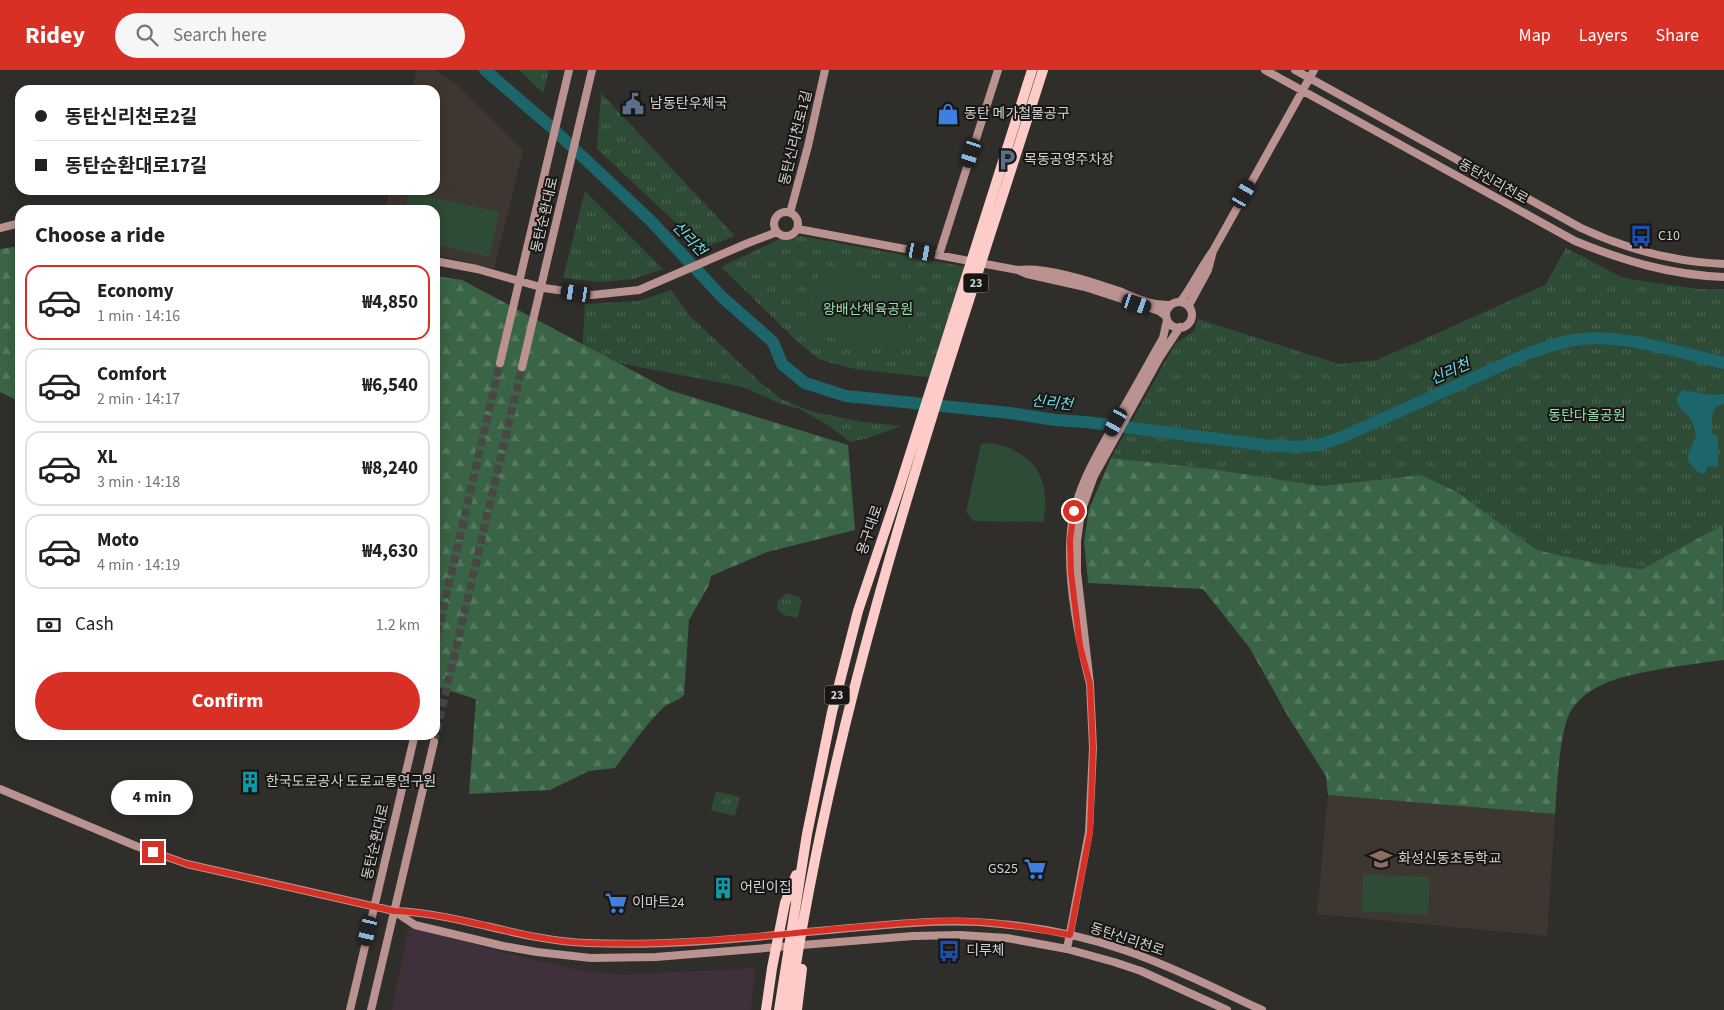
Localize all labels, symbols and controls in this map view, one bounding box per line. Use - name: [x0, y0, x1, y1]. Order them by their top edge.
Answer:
- search box: [115, 13, 465, 58]
- text: Ridey: [25, 18, 85, 53]
- icon: search: [133, 21, 161, 49]
- text: Search here: [173, 22, 267, 49]
- text: Map: [1519, 23, 1551, 48]
- text: Layers: [1579, 23, 1628, 48]
- text: Share: [1656, 23, 1699, 48]
- street label: 동탄신리천로1길: [775, 88, 817, 188]
- public building icon: 남동탄우체국: [620, 91, 646, 117]
- place label: 남동탄우체국: [650, 94, 727, 114]
- shop icon: 동탄 메가철물공구: [935, 101, 961, 127]
- text: 동탄신리천로2길: [65, 104, 197, 131]
- place label: 동탄 메가철물공구: [964, 104, 1070, 124]
- car: [959, 136, 982, 170]
- parking icon: 목동공영주차장: [994, 147, 1020, 173]
- place label: 목동공영주차장: [1024, 150, 1114, 170]
- text: 동탄순환대로17길: [65, 153, 207, 180]
- street label: 동탄신리천로: [1454, 155, 1532, 210]
- street label: 동탄순환대로: [527, 175, 563, 255]
- car: [1230, 177, 1257, 211]
- water label: 신리천: [667, 217, 712, 263]
- text: Choose a ride: [35, 219, 165, 251]
- bus stop icon: C10: [1628, 223, 1654, 249]
- place label: C10: [1658, 226, 1680, 246]
- car: [904, 242, 937, 262]
- road number: 23: [964, 274, 988, 292]
- text: Economy: [97, 278, 174, 305]
- icon: car: [37, 280, 82, 325]
- car: [560, 283, 591, 303]
- text: ₩4,850: [362, 289, 418, 316]
- car: [1120, 292, 1153, 316]
- park label: 왕배산체육공원: [823, 300, 913, 320]
- text: 1 min · 14:16: [97, 305, 180, 327]
- water label: 신리천: [1427, 353, 1475, 390]
- text: Comfort: [97, 361, 167, 388]
- icon: car: [37, 363, 82, 408]
- text: ₩6,540: [362, 372, 418, 399]
- text: 2 min · 14:17: [97, 388, 180, 410]
- water label: 신리천: [1030, 390, 1076, 416]
- car: [1102, 405, 1129, 439]
- park label: 동탄다올공원: [1548, 406, 1626, 426]
- text: XL: [97, 444, 118, 471]
- icon: car: [37, 446, 82, 491]
- text: ₩8,240: [362, 455, 418, 482]
- text: 3 min · 14:18: [97, 471, 180, 493]
- route start: [1063, 500, 1085, 522]
- street label: 용구대로: [852, 502, 888, 558]
- text: Moto: [97, 527, 139, 554]
- icon: car: [37, 529, 82, 574]
- text: ₩4,630: [362, 538, 418, 565]
- text: 4 min · 14:19: [97, 554, 180, 576]
- icon: cash: [35, 611, 63, 639]
- text: Cash: [75, 611, 114, 638]
- text: 1.2 km: [376, 614, 420, 636]
- button: Confirm: [35, 672, 420, 730]
- road number: 23: [824, 686, 850, 704]
- building icon: 한국도로공사 도로교통연구원: [237, 769, 263, 795]
- place label: 한국도로공사 도로교통연구원: [266, 772, 436, 792]
- callout: 4 min: [112, 780, 194, 814]
- text: 4 min: [133, 786, 171, 808]
- street label: 동탄순환대로: [358, 802, 394, 882]
- route end: [142, 841, 164, 863]
- school or university icon: 화성신동초등학교: [1368, 846, 1394, 872]
- place label: 화성신동초등학교: [1398, 849, 1501, 869]
- supermarket icon: GS25: [1022, 856, 1048, 882]
- place label: GS25: [988, 859, 1018, 879]
- building icon: 어린이집: [710, 875, 736, 901]
- place label: 어린이집: [740, 878, 792, 898]
- supermarket icon: 이마트24: [603, 890, 629, 916]
- place label: 이마트24: [632, 893, 685, 913]
- car: [357, 915, 378, 947]
- street label: 동탄신리천로: [1087, 919, 1167, 961]
- bus stop icon: 디루체: [936, 938, 962, 964]
- place label: 디루체: [966, 941, 1005, 961]

